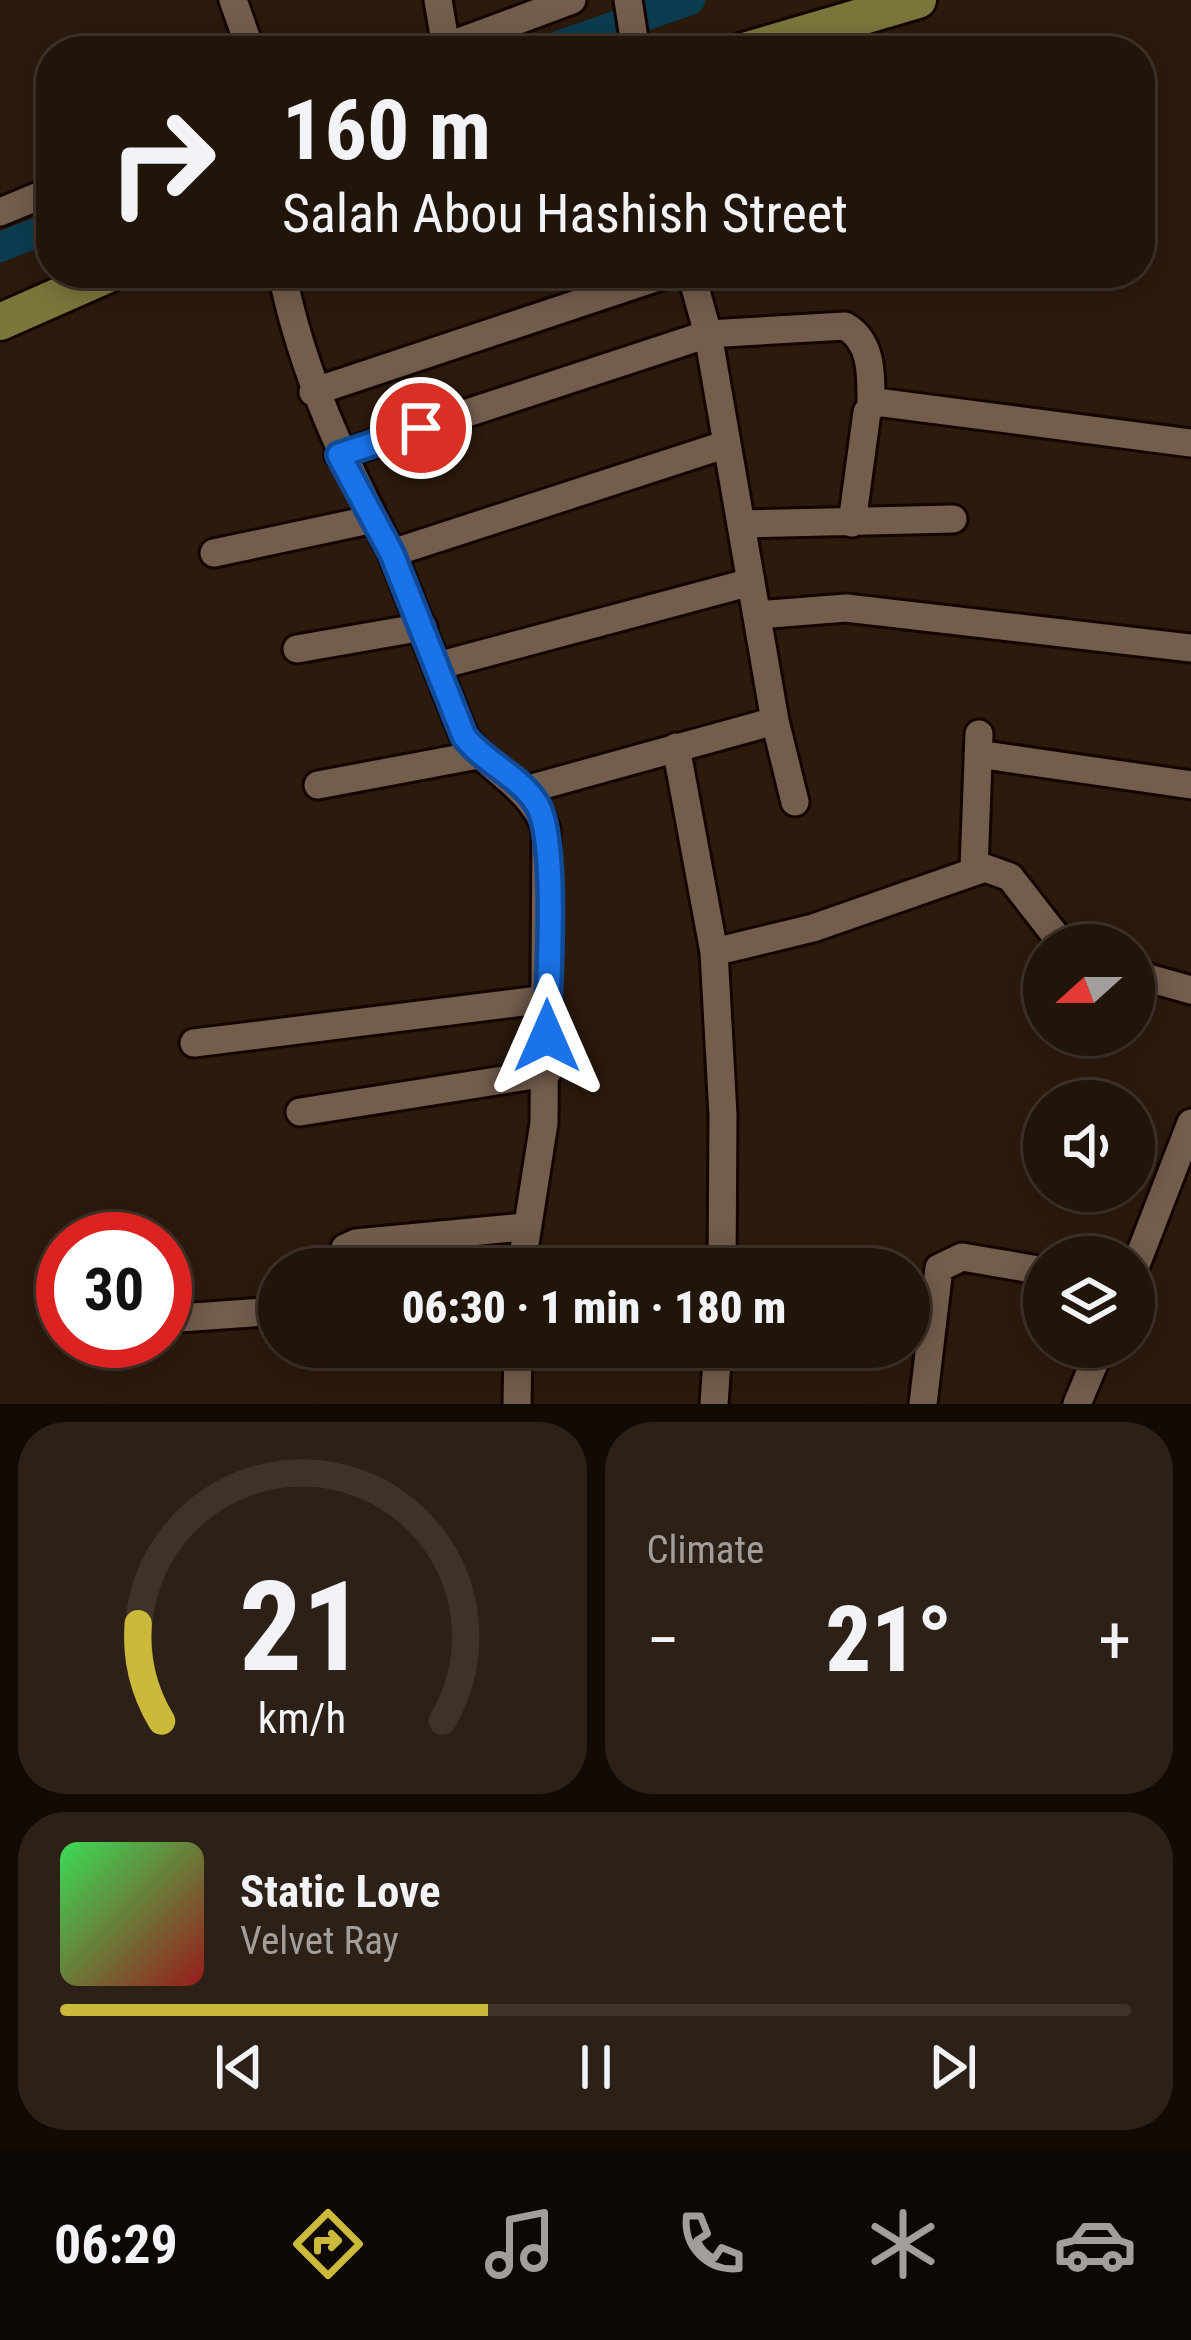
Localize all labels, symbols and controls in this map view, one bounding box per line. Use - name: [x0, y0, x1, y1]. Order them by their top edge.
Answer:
- text: 160 m: [282, 81, 491, 180]
- icon: right: [84, 84, 240, 240]
- text: Salah Abou Hashish Street: [282, 182, 848, 245]
- pin: [370, 377, 472, 479]
- icon: arrive: [388, 395, 454, 461]
- north arrow: [1023, 924, 1155, 1056]
- map controls: [1023, 924, 1155, 1368]
- position arrow: [484, 973, 610, 1099]
- button: sound: [1023, 1080, 1155, 1212]
- speed limit sign: 30: [36, 1212, 192, 1368]
- button: layers: [1023, 1236, 1155, 1368]
- text: 06:30 · 1 min · 180 m: [402, 1281, 786, 1334]
- text: Climate: [647, 1527, 764, 1573]
- text: 21: [239, 1554, 365, 1700]
- text: 21°: [825, 1588, 952, 1693]
- text: −: [647, 1602, 680, 1679]
- text: +: [1098, 1602, 1131, 1679]
- text: km/h: [258, 1693, 346, 1743]
- text: Static Love: [240, 1865, 441, 1918]
- text: Velvet Ray: [240, 1918, 399, 1964]
- icon: previous: [206, 2034, 272, 2100]
- icon: pause: [563, 2034, 629, 2100]
- icon: next: [920, 2034, 986, 2100]
- icon: directions: [286, 2202, 370, 2286]
- icon: music: [478, 2202, 562, 2286]
- icon: phone: [669, 2202, 753, 2286]
- icon: climate: [861, 2202, 945, 2286]
- icon: car: [1053, 2202, 1137, 2286]
- text: 06:29: [54, 2213, 178, 2276]

